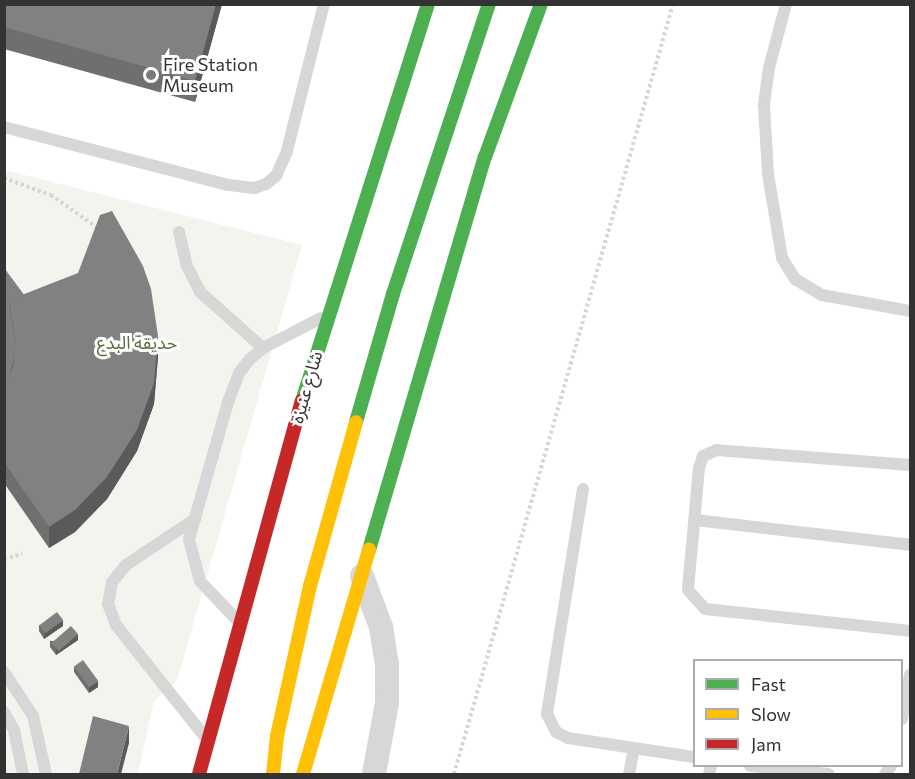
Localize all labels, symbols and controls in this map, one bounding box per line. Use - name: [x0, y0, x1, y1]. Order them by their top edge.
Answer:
- place label: Fire Station Museum: [163, 54, 258, 97]
- marker: Fire Station Museum: [144, 68, 158, 82]
- park label: حديقة البدع: [97, 331, 177, 353]
- street label: شارع عنيزة: [285, 348, 327, 426]
- legend: [693, 659, 903, 767]
- text: Fast: [751, 673, 786, 695]
- text: Slow: [751, 703, 791, 725]
- text: Jam: [751, 733, 781, 755]

